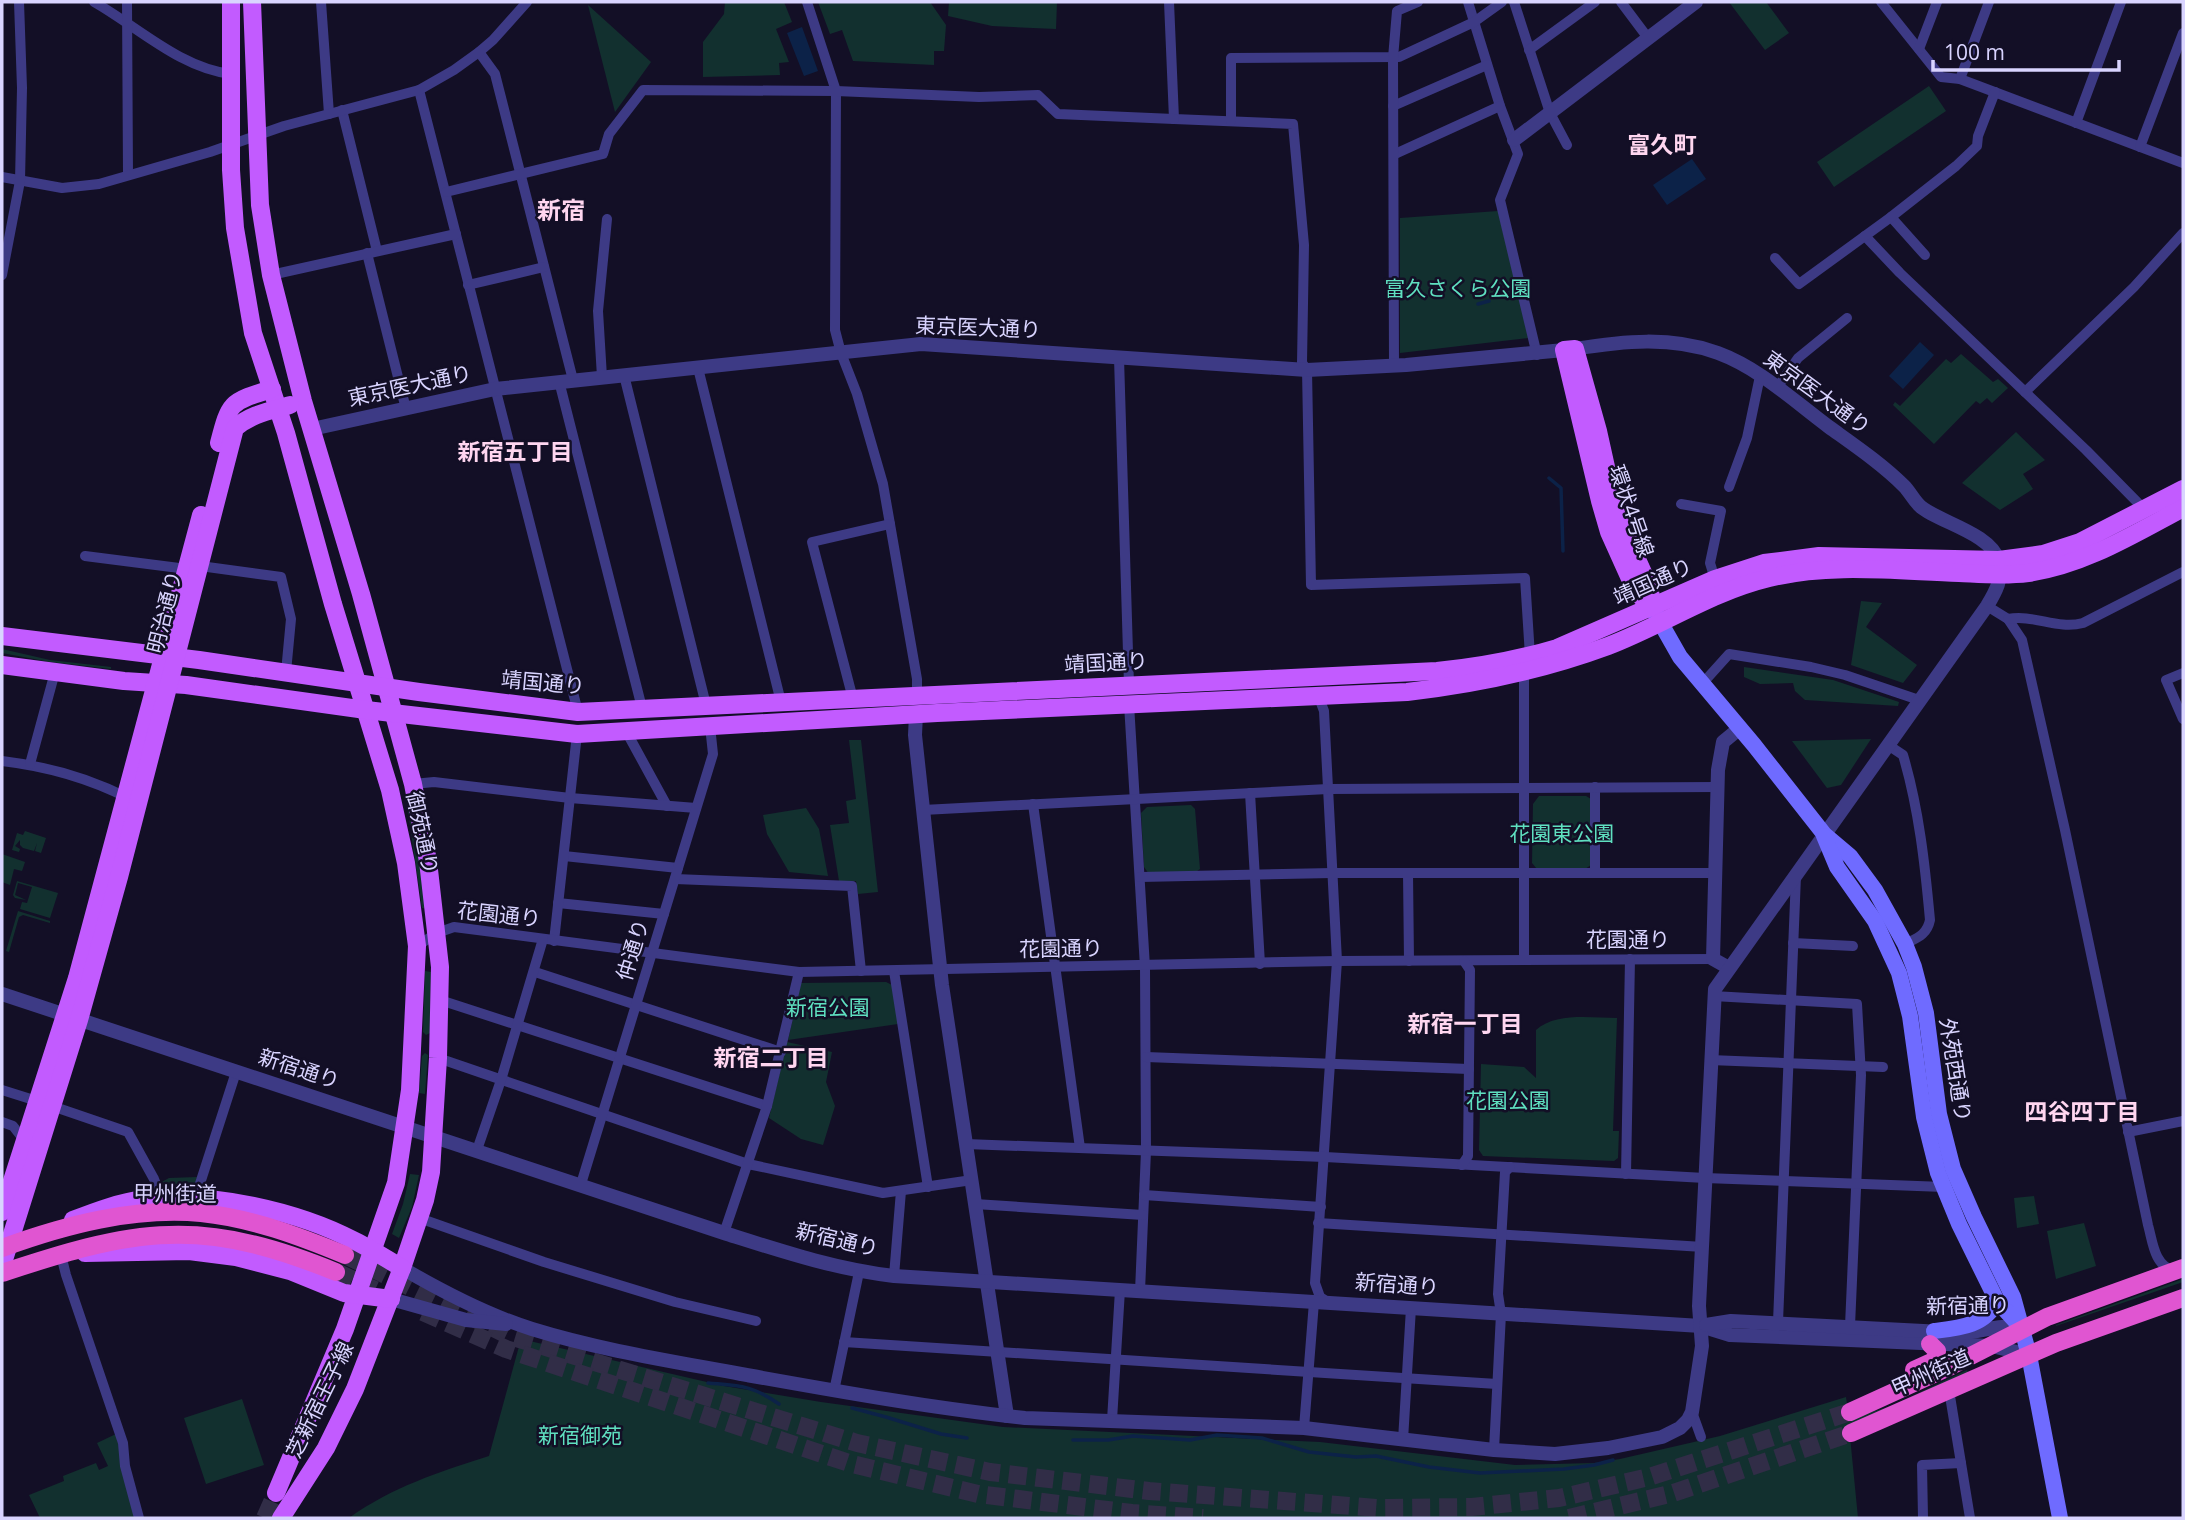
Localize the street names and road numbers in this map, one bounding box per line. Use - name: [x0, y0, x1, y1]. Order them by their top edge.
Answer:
- street label: 東京医大通り: [915, 311, 1041, 343]
- street label: 東京医大通り: [1758, 344, 1877, 441]
- street label: 東京医大通り: [345, 358, 474, 412]
- street label: 環状4号線: [1603, 461, 1661, 561]
- street label: 靖国通り: [1609, 551, 1697, 611]
- street label: 明治通り: [140, 568, 188, 656]
- street label: 靖国通り: [1063, 646, 1149, 678]
- street label: 靖国通り: [500, 664, 586, 700]
- street label: 御苑通り: [401, 789, 445, 877]
- street label: 花園通り: [456, 896, 542, 932]
- street label: 仲通り: [609, 915, 655, 984]
- street label: 花園通り: [1586, 925, 1670, 953]
- street label: 花園通り: [1019, 933, 1103, 963]
- street label: 外苑西通り: [1934, 1016, 1978, 1124]
- street label: 新宿通り: [255, 1042, 344, 1094]
- street label: 甲州街道: [133, 1178, 217, 1208]
- street label: 新宿通り: [793, 1216, 881, 1262]
- street label: 新宿通り: [1354, 1267, 1440, 1301]
- street label: 新宿通り: [1926, 1290, 2010, 1320]
- street label: 芝新宿王子線: [279, 1337, 359, 1462]
- street label: 甲州街道: [1887, 1342, 1975, 1402]

